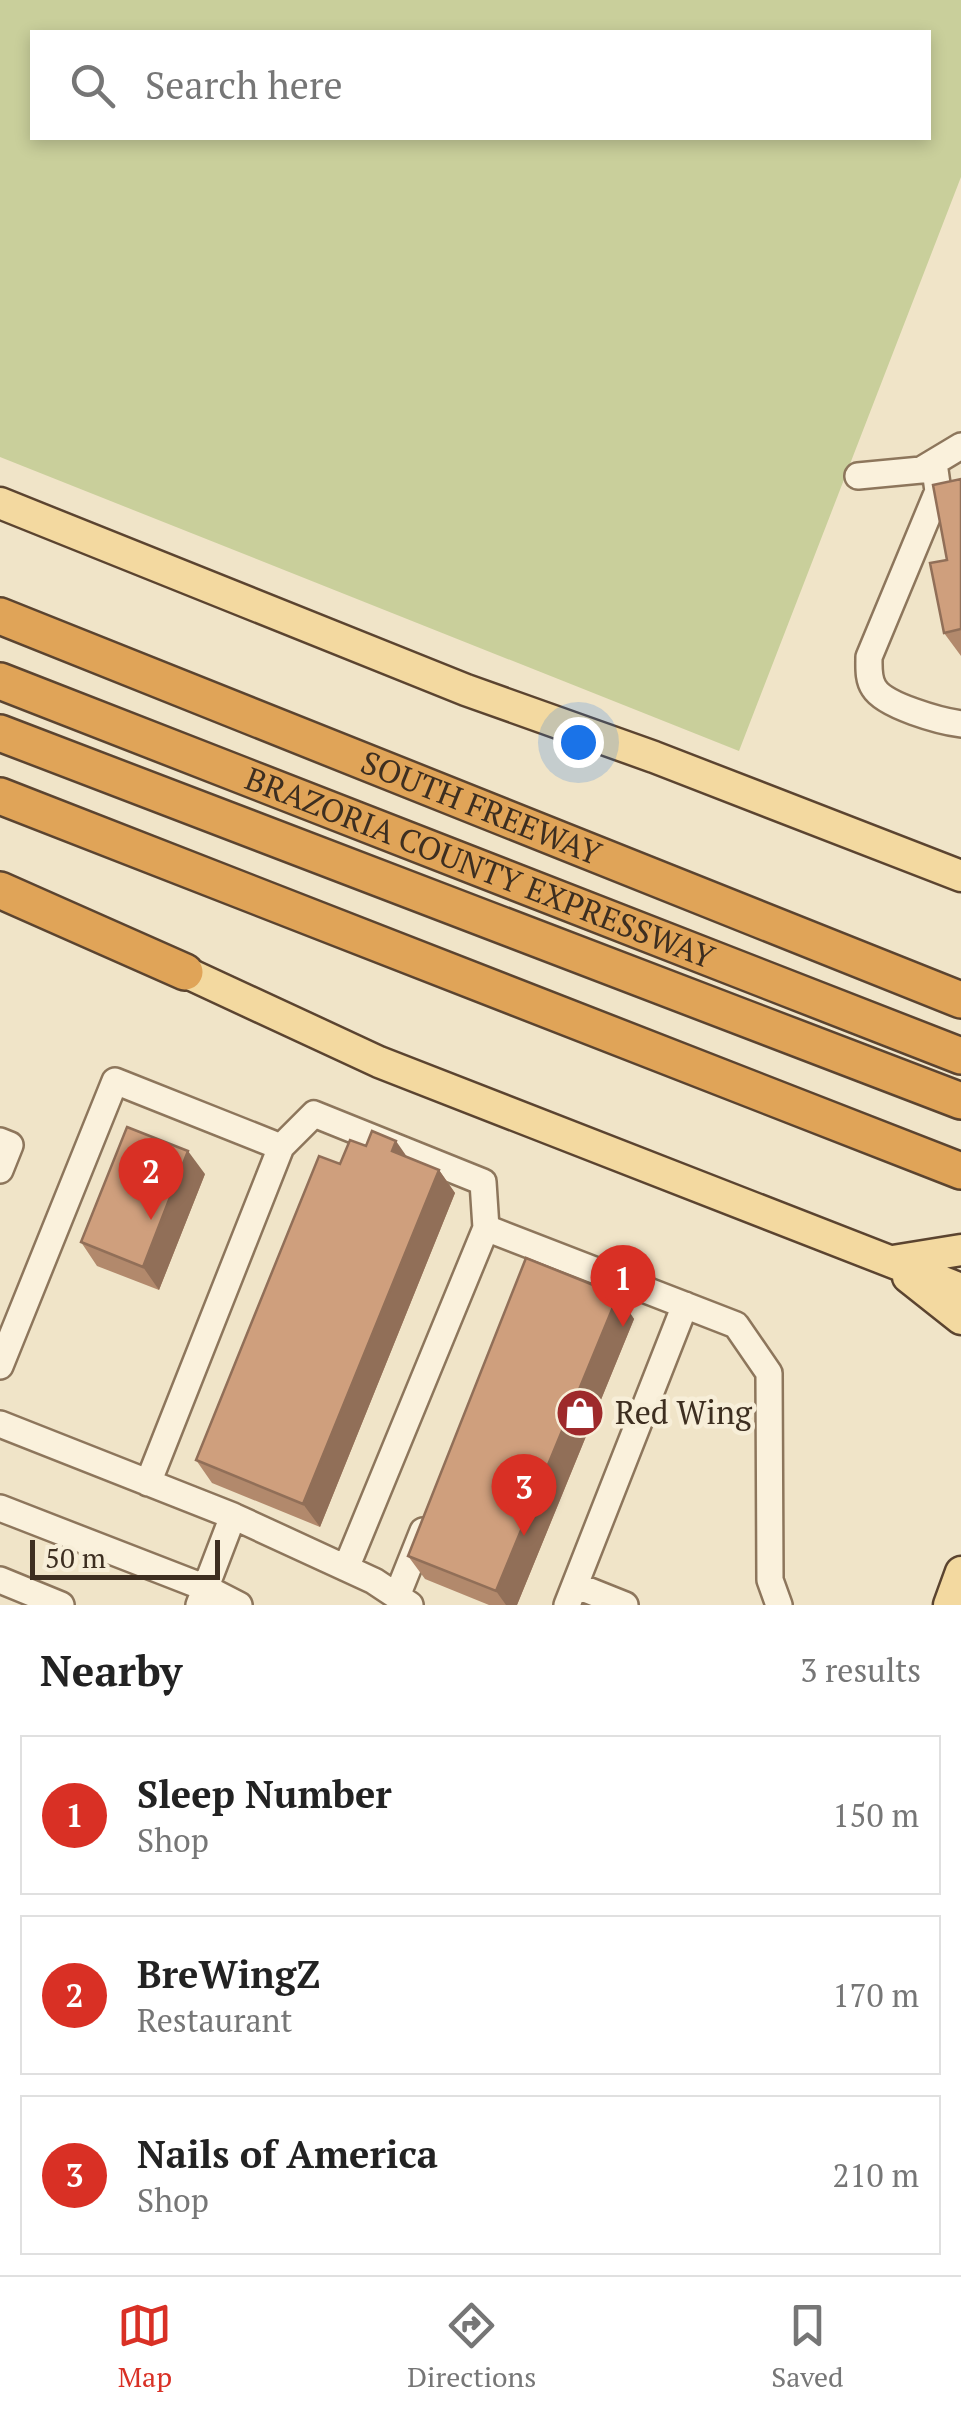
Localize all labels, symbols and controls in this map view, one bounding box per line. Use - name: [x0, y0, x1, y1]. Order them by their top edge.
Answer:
- search box: [30, 30, 931, 140]
- icon: search: [65, 58, 120, 113]
- text: Search here: [145, 60, 343, 110]
- your location: [553, 717, 604, 768]
- street label: SOUTH FREEWAY: [355, 740, 608, 874]
- street label: BRAZORIA COUNTY EXPRESSWAY: [240, 757, 721, 978]
- pin: 2: [118, 1138, 184, 1220]
- pin: 1: [590, 1244, 656, 1327]
- shop icon: Red Wing: [554, 1387, 606, 1439]
- place label: Red Wing: [615, 1391, 753, 1433]
- pin: 3: [492, 1454, 556, 1536]
- scale bar: [30, 1535, 220, 1580]
- text: 50 m: [45, 1539, 106, 1576]
- text: Nearby: [40, 1642, 182, 1698]
- text: 3 results: [800, 1649, 921, 1691]
- text: Sleep Number: [137, 1769, 392, 1819]
- text: 1: [65, 1794, 84, 1836]
- text: 150 m: [832, 1794, 919, 1836]
- text: Shop: [137, 1819, 209, 1861]
- text: BreWingZ: [137, 1949, 320, 1999]
- text: 2: [65, 1974, 84, 2016]
- text: 170 m: [832, 1974, 919, 2016]
- text: Restaurant: [137, 1999, 292, 2041]
- text: Nails of America: [137, 2129, 438, 2179]
- text: 3: [65, 2154, 84, 2196]
- text: 210 m: [832, 2154, 919, 2196]
- text: Shop: [137, 2179, 209, 2221]
- tab: Map: [117, 2298, 172, 2395]
- tab: Directions: [407, 2298, 536, 2395]
- tab: Saved: [771, 2298, 844, 2395]

